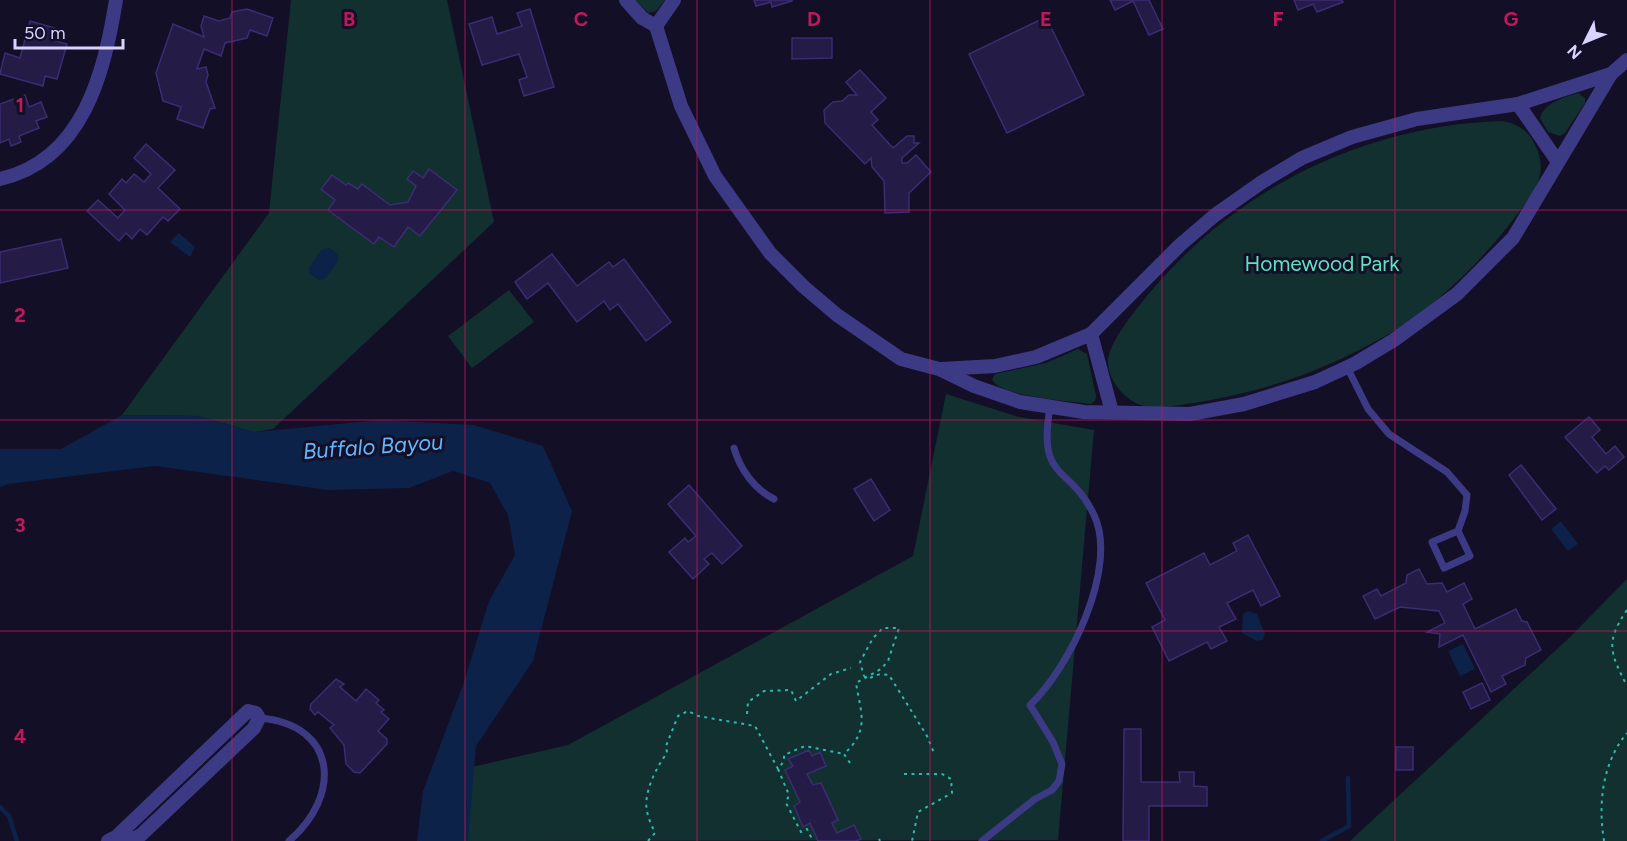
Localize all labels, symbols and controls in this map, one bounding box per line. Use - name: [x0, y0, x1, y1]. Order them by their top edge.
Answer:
- text: B: [343, 7, 355, 31]
- text: C: [574, 7, 588, 31]
- text: D: [807, 7, 821, 31]
- text: E: [1040, 7, 1052, 31]
- text: F: [1272, 7, 1284, 31]
- text: G: [1504, 7, 1519, 31]
- scale bar: [15, 12, 123, 50]
- north arrow: [1555, 12, 1615, 72]
- text: 50 m: [24, 22, 66, 44]
- text: N: [1563, 41, 1586, 63]
- text: 1: [16, 93, 24, 117]
- park label: Homewood Park: [1244, 251, 1400, 276]
- text: 2: [14, 303, 26, 327]
- water label: Buffalo Bayou: [302, 428, 444, 465]
- text: 3: [14, 513, 26, 537]
- text: 4: [14, 724, 27, 748]

